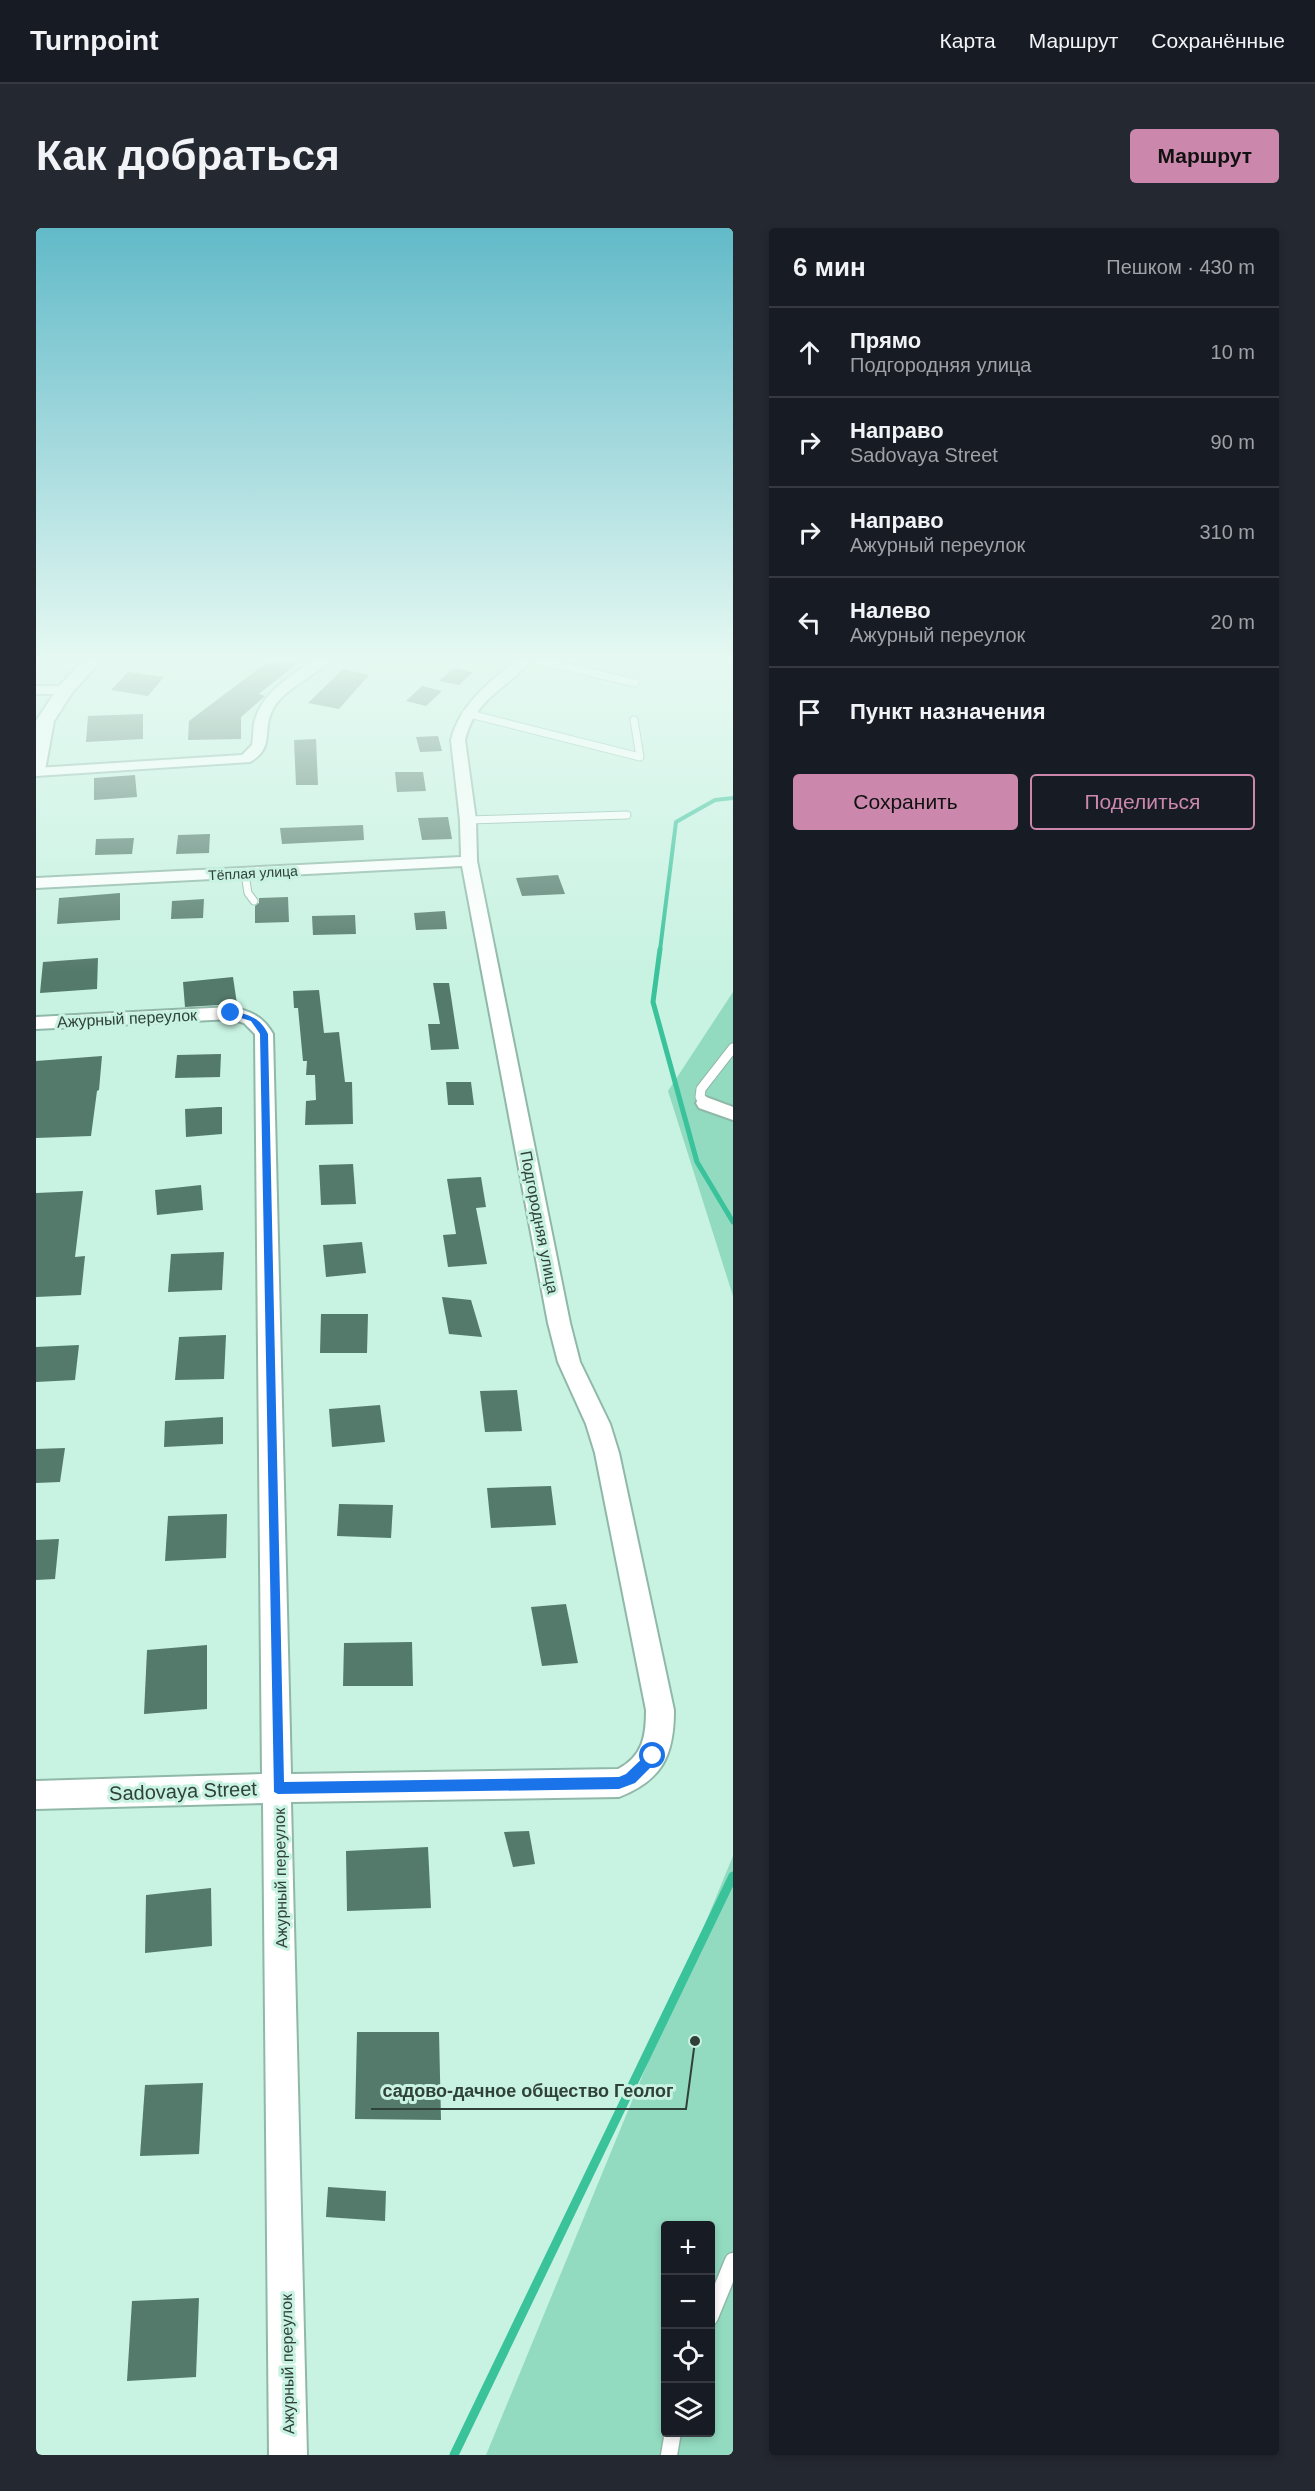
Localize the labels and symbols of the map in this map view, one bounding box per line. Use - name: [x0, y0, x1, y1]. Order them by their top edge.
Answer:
- street label: Тёплая улица: [208, 863, 298, 883]
- route end: [217, 999, 243, 1025]
- street label: Ажурный переулок: [57, 1006, 198, 1031]
- street label: Подгородняя улица: [517, 1149, 562, 1295]
- route start: [639, 1742, 665, 1768]
- street label: Sadovaya Street: [109, 1777, 258, 1805]
- street label: Ажурный переулок: [271, 1807, 290, 1948]
- callout: садово-дачное общество Геолог: [371, 2073, 686, 2109]
- text: садово-дачное общество Геолог: [382, 2081, 674, 2101]
- street label: Ажурный переулок: [278, 2293, 297, 2434]

